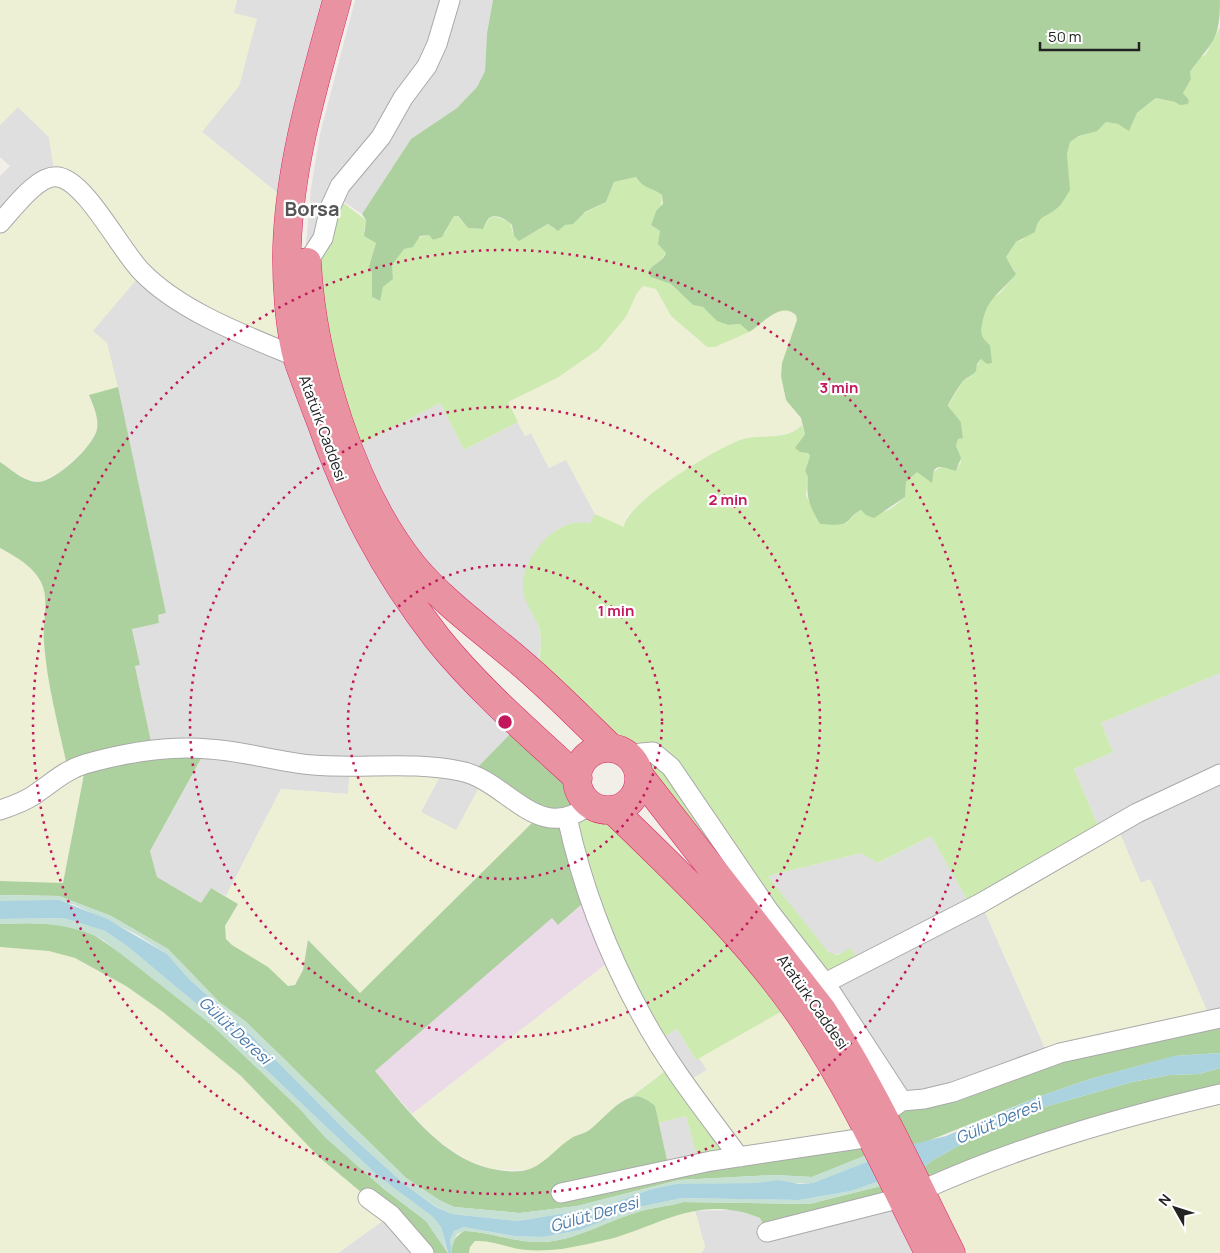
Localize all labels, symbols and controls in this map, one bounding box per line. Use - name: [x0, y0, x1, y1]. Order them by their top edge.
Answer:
- scale bar: [1040, 20, 1139, 52]
- text: 50 m: [1048, 26, 1082, 47]
- district label: Borsa: [285, 195, 339, 222]
- street label: Atatürk Caddesi: [294, 372, 352, 484]
- text: 3 min: [820, 377, 858, 398]
- text: 2 min: [708, 489, 748, 510]
- text: 1 min: [598, 600, 634, 621]
- centre of rings: [496, 713, 514, 731]
- street label: Atatürk Caddesi: [772, 950, 854, 1054]
- water label: Gülüt Deresi: [194, 991, 277, 1071]
- water label: Gülüt Deresi: [952, 1092, 1046, 1149]
- north arrow: [1150, 1183, 1200, 1233]
- water label: Gülüt Deresi: [547, 1190, 643, 1237]
- text: N: [1154, 1190, 1175, 1209]

